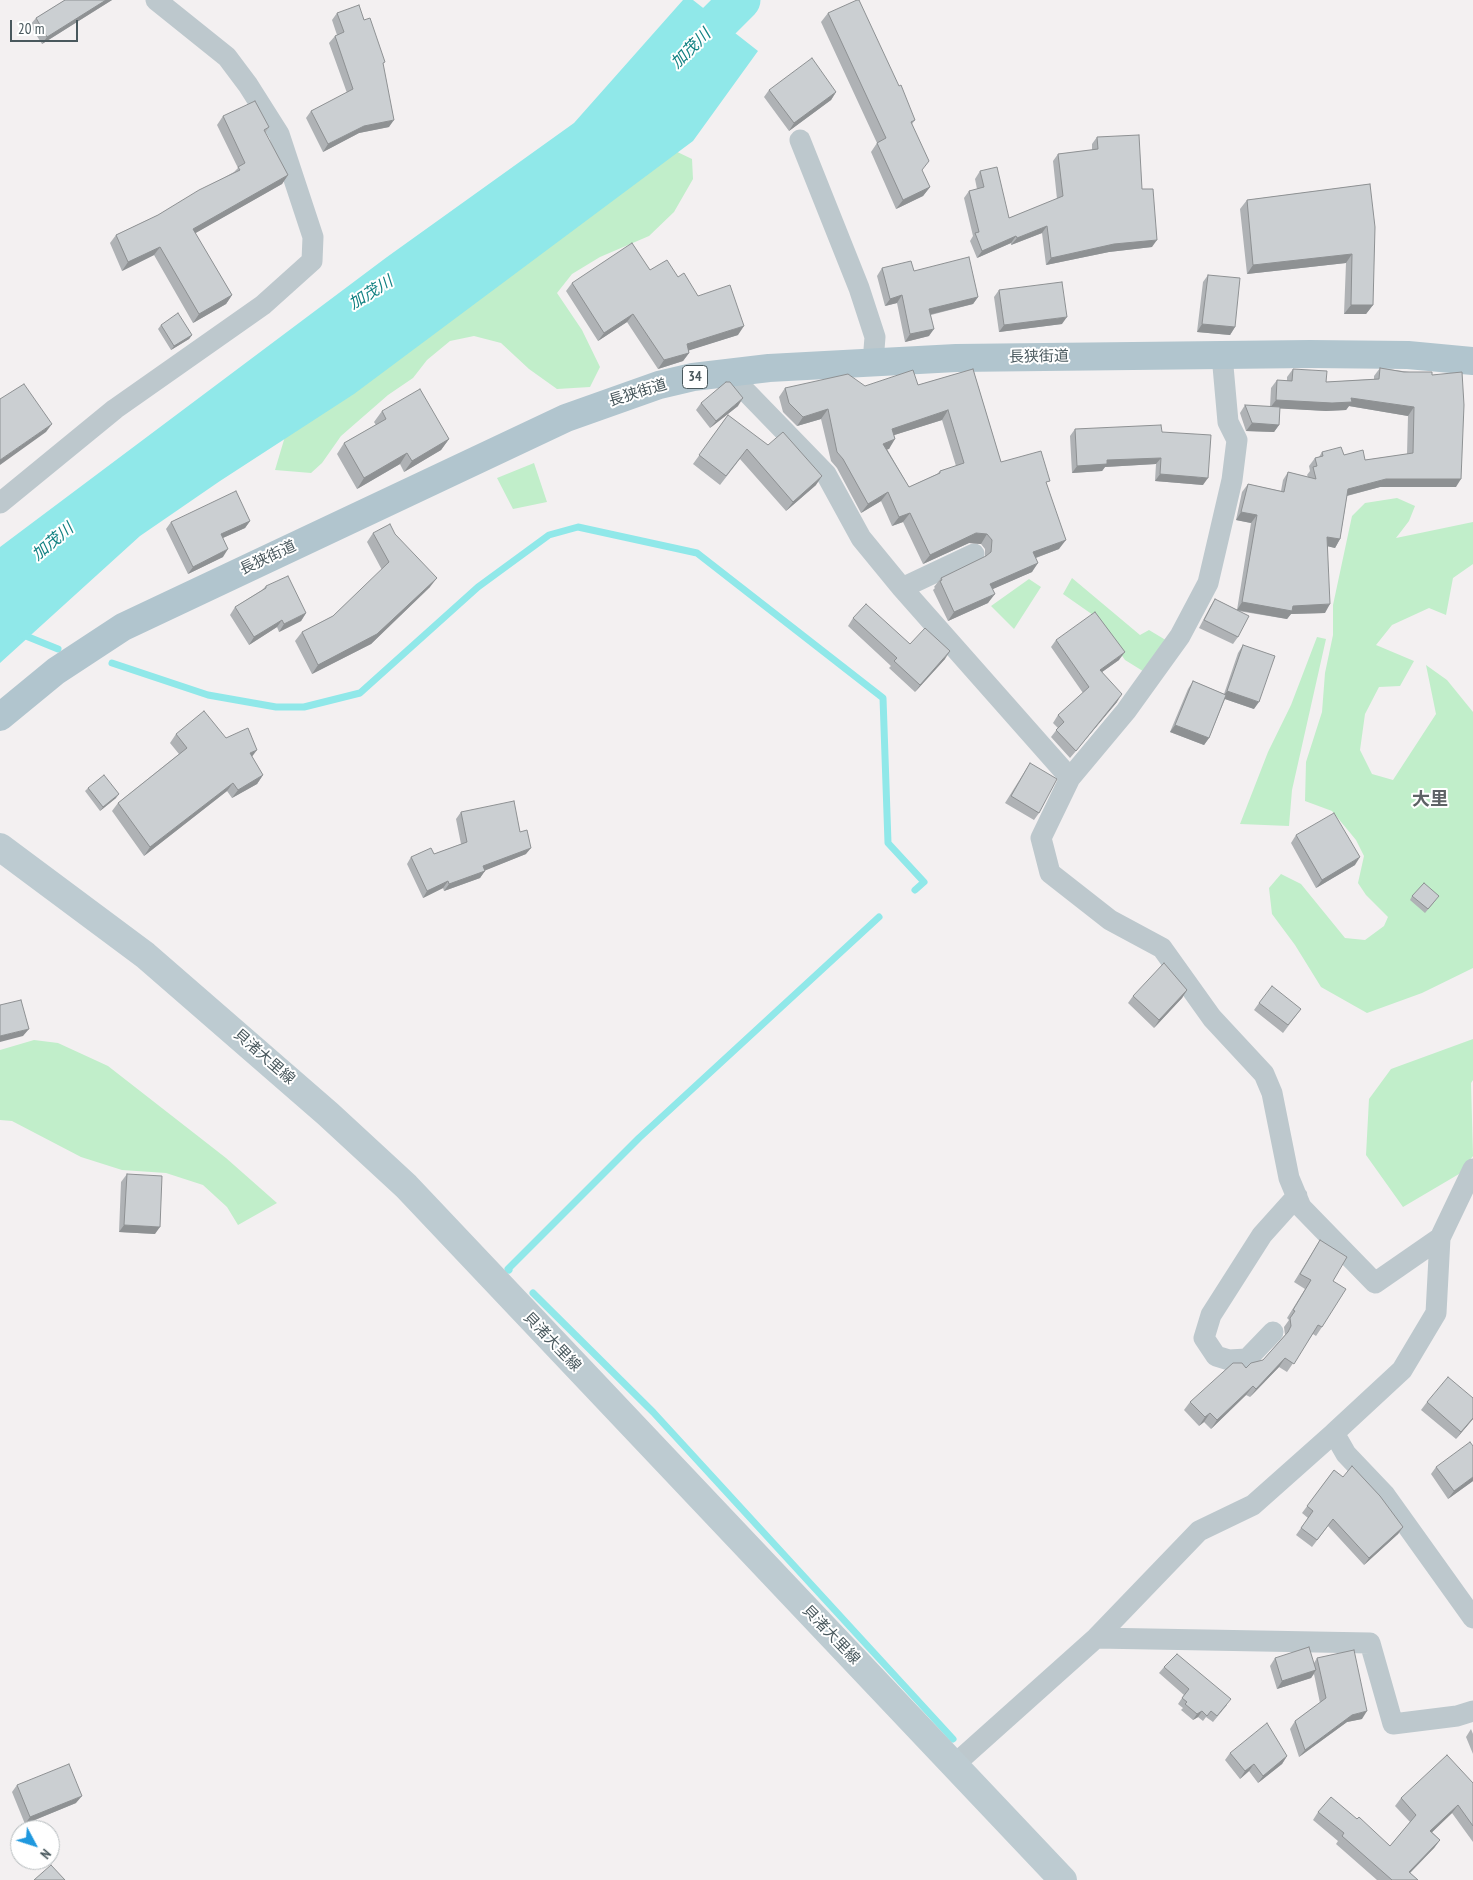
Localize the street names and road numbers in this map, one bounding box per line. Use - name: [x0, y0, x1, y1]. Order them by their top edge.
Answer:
- street label: 長狭街道: [1009, 347, 1069, 367]
- road number: 34: [682, 366, 708, 388]
- street label: 長狭街道: [607, 376, 669, 410]
- street label: 長狭街道: [237, 537, 299, 579]
- street label: 貝渚大里線: [230, 1026, 298, 1088]
- street label: 貝渚大里線: [519, 1309, 585, 1375]
- street label: 貝渚大里線: [798, 1602, 864, 1668]

